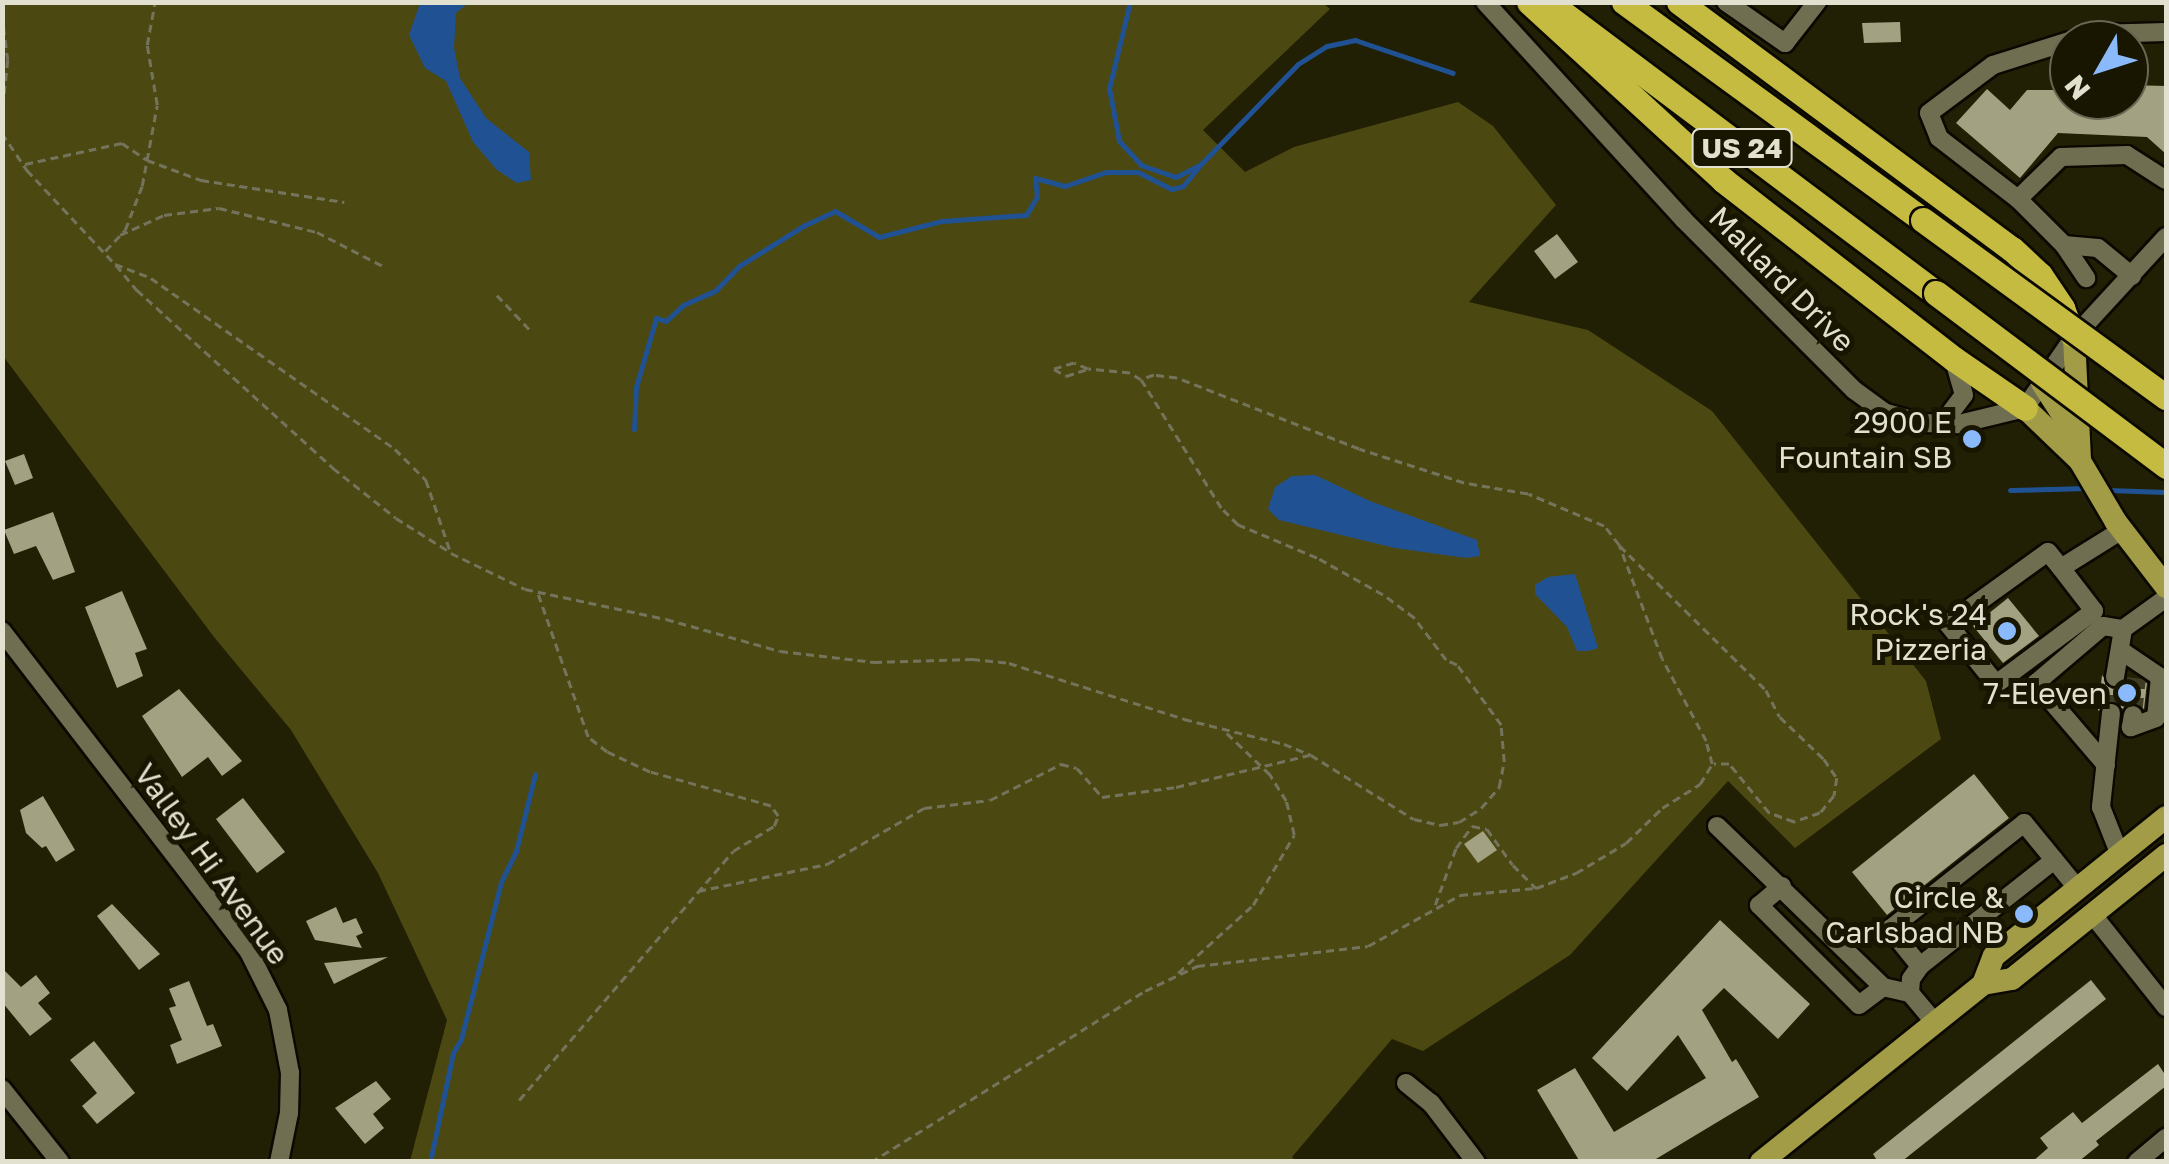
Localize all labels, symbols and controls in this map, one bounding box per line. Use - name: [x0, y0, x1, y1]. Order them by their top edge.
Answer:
- north arrow: [2049, 20, 2149, 120]
- text: N: [2057, 69, 2096, 107]
- road number: US 24: [1690, 125, 1794, 171]
- street label: Mallard Drive: [1702, 199, 1862, 359]
- place label: 2900 E Fountain SB: [1778, 404, 1952, 474]
- marker: 2900 E Fountain SB: [1961, 428, 1983, 450]
- place label: Rock's 24 Pizzeria: [1849, 596, 1987, 666]
- marker: Rock's 24 Pizzeria: [1996, 620, 2018, 642]
- place label: 7-Eleven: [1983, 675, 2107, 711]
- marker: 7-Eleven: [2116, 682, 2138, 704]
- street label: Valley Hi Avenue: [127, 757, 297, 971]
- place label: Circle & Carlsbad NB: [1825, 879, 2004, 950]
- marker: Circle & Carlsbad NB: [2013, 903, 2035, 925]

